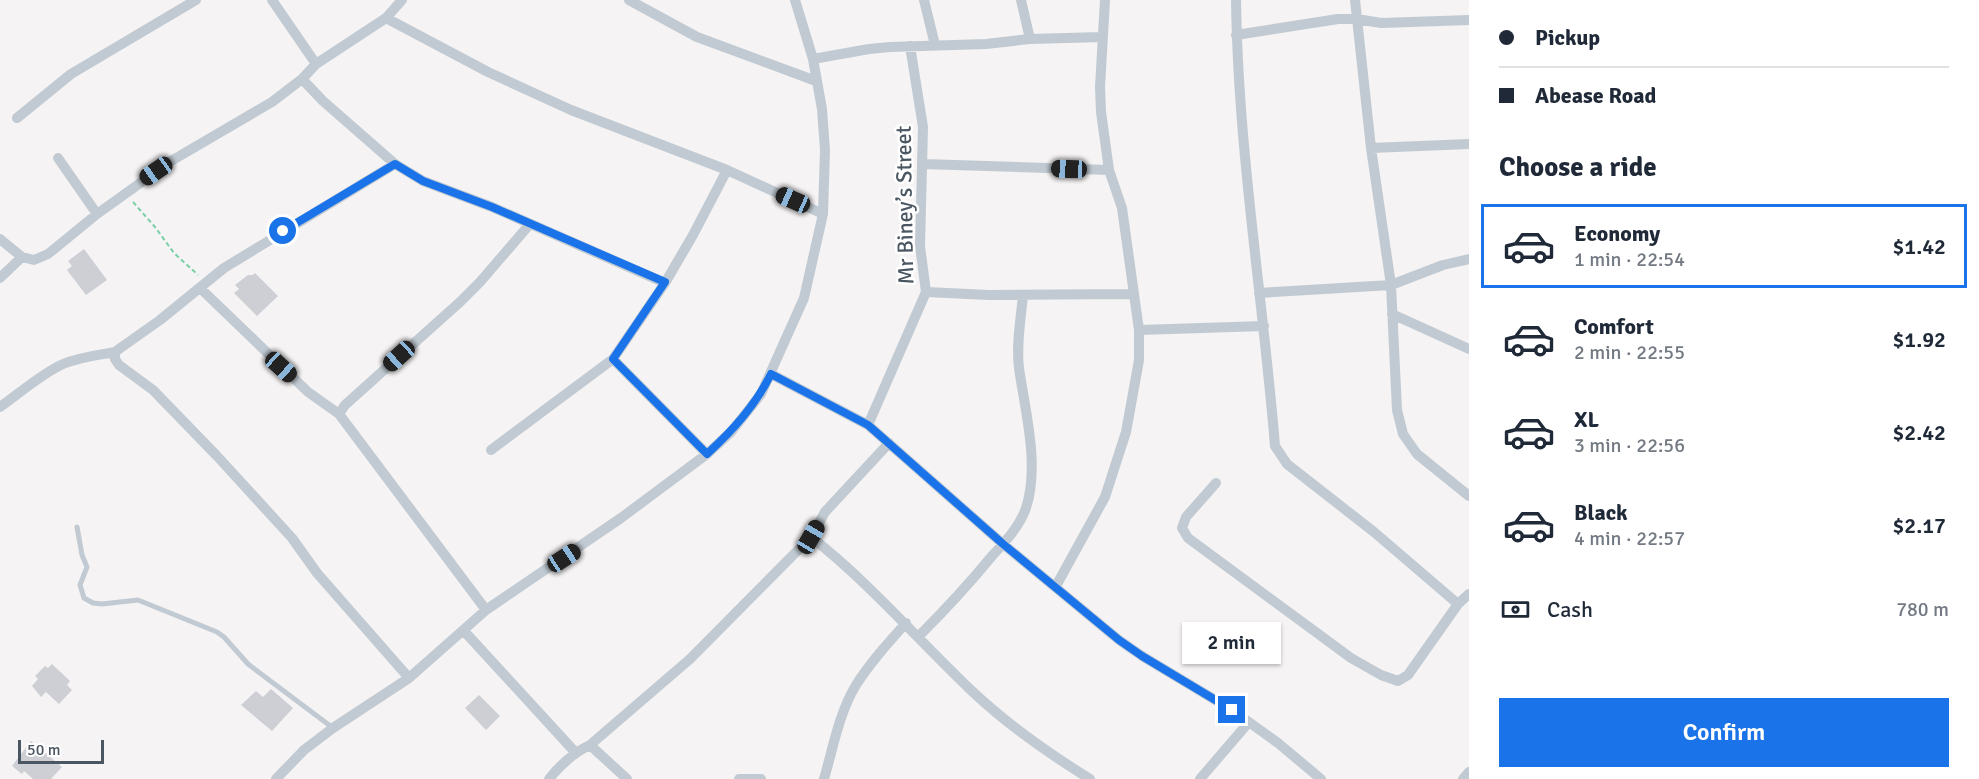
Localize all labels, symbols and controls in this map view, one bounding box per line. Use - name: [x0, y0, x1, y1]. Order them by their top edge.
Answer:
- text: Pickup: [1535, 24, 1600, 51]
- text: Abease Road: [1535, 82, 1656, 109]
- street label: Mr Biney’s Street: [890, 125, 919, 285]
- text: Choose a ride: [1499, 151, 1657, 184]
- car: [136, 153, 176, 189]
- car: [1051, 159, 1087, 179]
- car: [773, 184, 813, 216]
- route start: [269, 217, 296, 244]
- icon: car: [1502, 219, 1556, 273]
- text: Economy: [1574, 220, 1660, 247]
- text: $1.42: [1892, 233, 1946, 260]
- text: 1 min · 22:54: [1574, 247, 1685, 272]
- icon: car: [1502, 312, 1556, 366]
- text: Comfort: [1574, 313, 1654, 340]
- text: $1.92: [1892, 326, 1946, 353]
- car: [380, 337, 418, 375]
- text: 2 min · 22:55: [1574, 340, 1685, 365]
- car: [262, 348, 300, 386]
- icon: car: [1502, 405, 1556, 459]
- text: XL: [1574, 406, 1599, 433]
- text: $2.42: [1892, 419, 1946, 446]
- text: 3 min · 22:56: [1574, 433, 1685, 458]
- icon: car: [1502, 498, 1556, 552]
- text: Black: [1574, 499, 1628, 526]
- text: $2.17: [1892, 512, 1946, 539]
- car: [794, 517, 828, 557]
- text: 4 min · 22:57: [1574, 526, 1685, 551]
- car: [544, 541, 584, 575]
- icon: cash: [1499, 593, 1532, 626]
- text: Cash: [1547, 596, 1593, 623]
- text: 780 m: [1896, 597, 1949, 622]
- callout: 2 min: [1182, 623, 1282, 665]
- text: 2 min: [1208, 630, 1255, 655]
- route end: [1218, 696, 1245, 723]
- button: Confirm: [1499, 698, 1949, 767]
- scale bar: [18, 737, 104, 764]
- text: 50 m: [27, 740, 61, 760]

